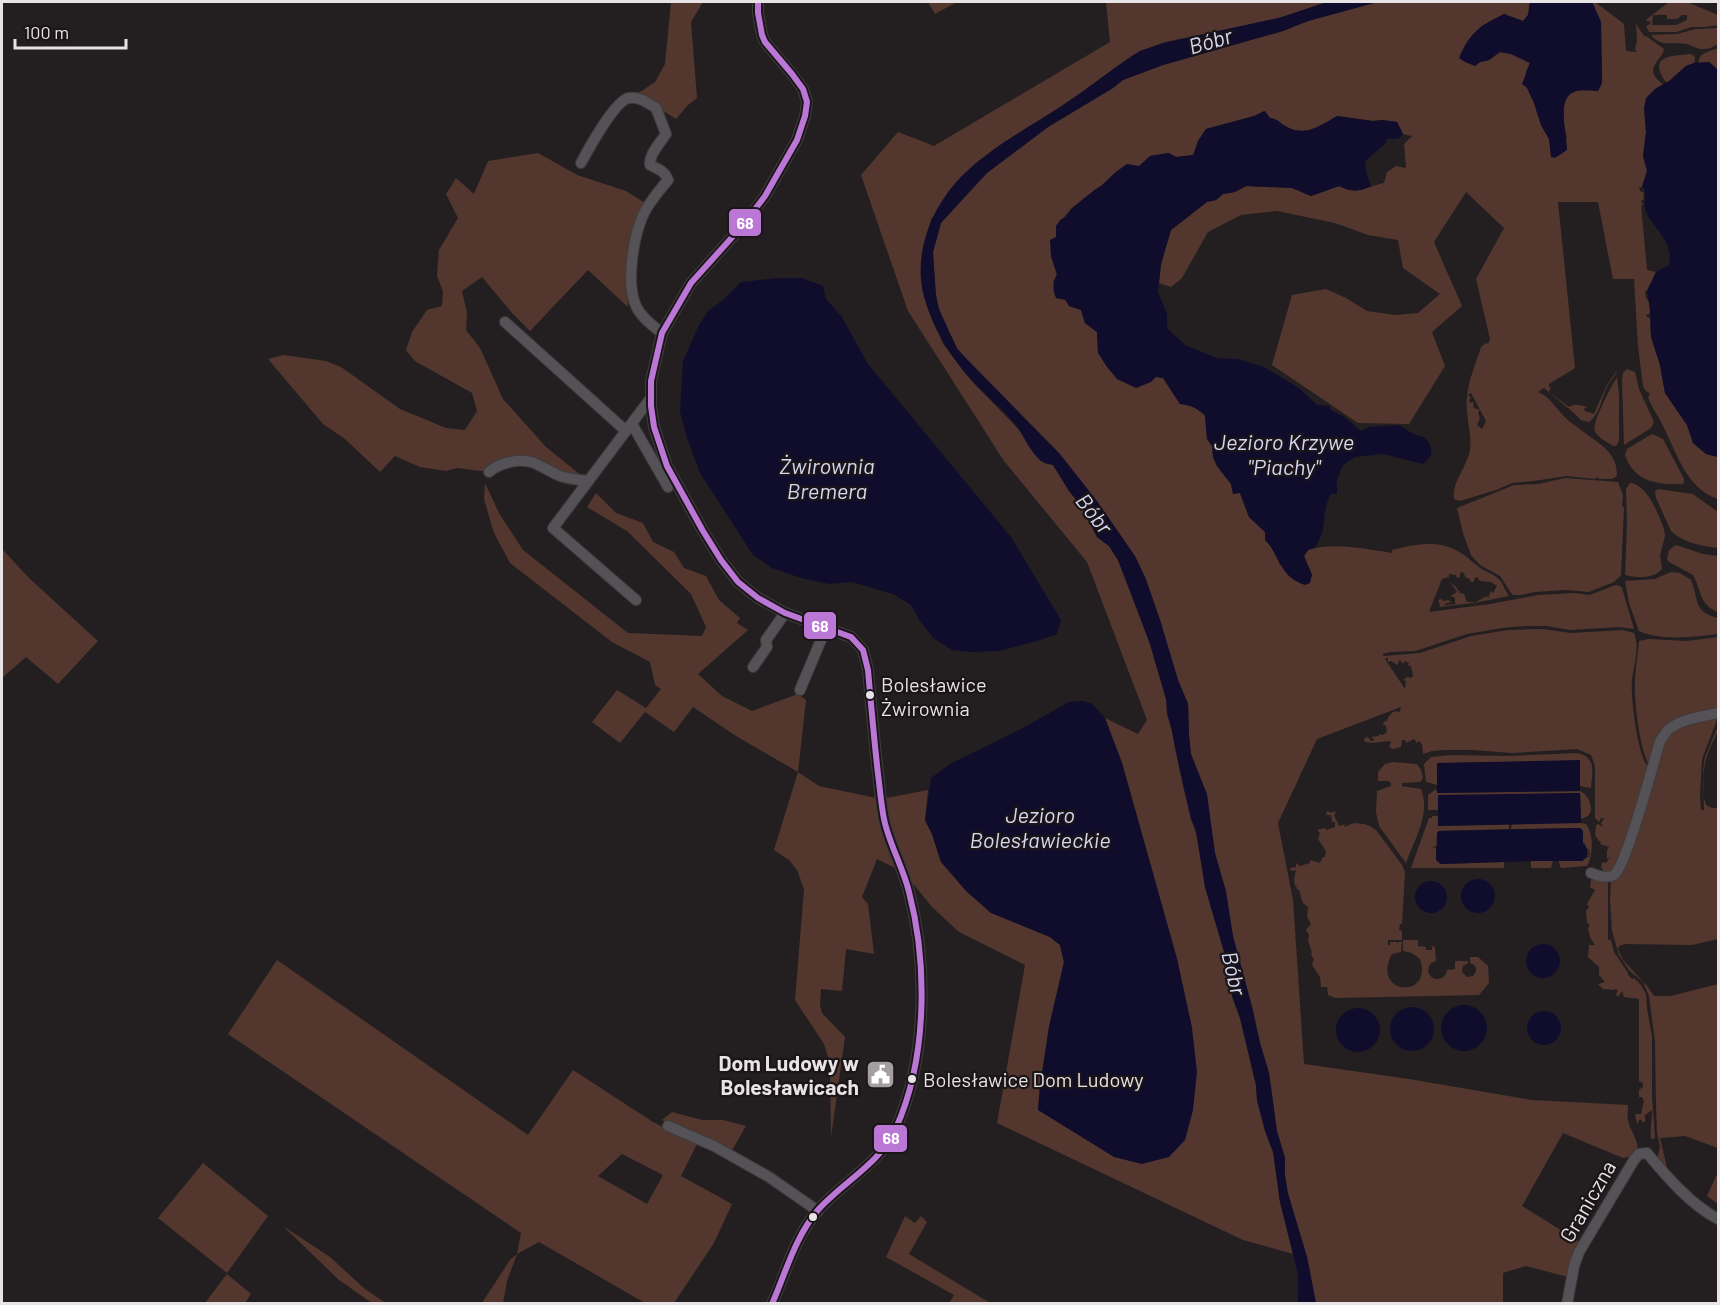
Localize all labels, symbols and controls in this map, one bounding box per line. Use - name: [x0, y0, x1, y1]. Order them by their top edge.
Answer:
- scale bar: [15, 12, 126, 50]
- text: 100 m: [24, 21, 69, 43]
- water label: Bóbr: [1185, 21, 1236, 59]
- line badge: 68: [728, 208, 762, 237]
- text: 68: [736, 213, 754, 232]
- water label: Jezioro Krzywe "Piachy": [1214, 428, 1354, 479]
- water label: Żwirownia Bremera: [779, 452, 875, 503]
- water label: Bóbr: [1071, 488, 1120, 539]
- line badge: 68: [803, 611, 837, 640]
- text: 68: [811, 616, 829, 635]
- place label: Bolesławice Żwirownia: [881, 672, 987, 720]
- marker: Bolesławice Żwirownia: [864, 689, 876, 701]
- water label: Jezioro Bolesławieckie: [969, 801, 1111, 852]
- water label: Bóbr: [1217, 949, 1253, 999]
- place label: Dom Ludowy w Bolesławicach: [718, 1050, 859, 1099]
- public building icon: Dom Ludowy w Bolesławicach: [864, 1058, 896, 1090]
- place label: Bolesławice Dom Ludowy: [923, 1067, 1144, 1091]
- marker: Bolesławice Dom Ludowy: [906, 1073, 918, 1085]
- line badge: 68: [873, 1124, 908, 1153]
- text: 68: [882, 1128, 900, 1147]
- street label: Graniczna: [1554, 1156, 1620, 1246]
- unlabelled marker: [807, 1211, 819, 1223]

